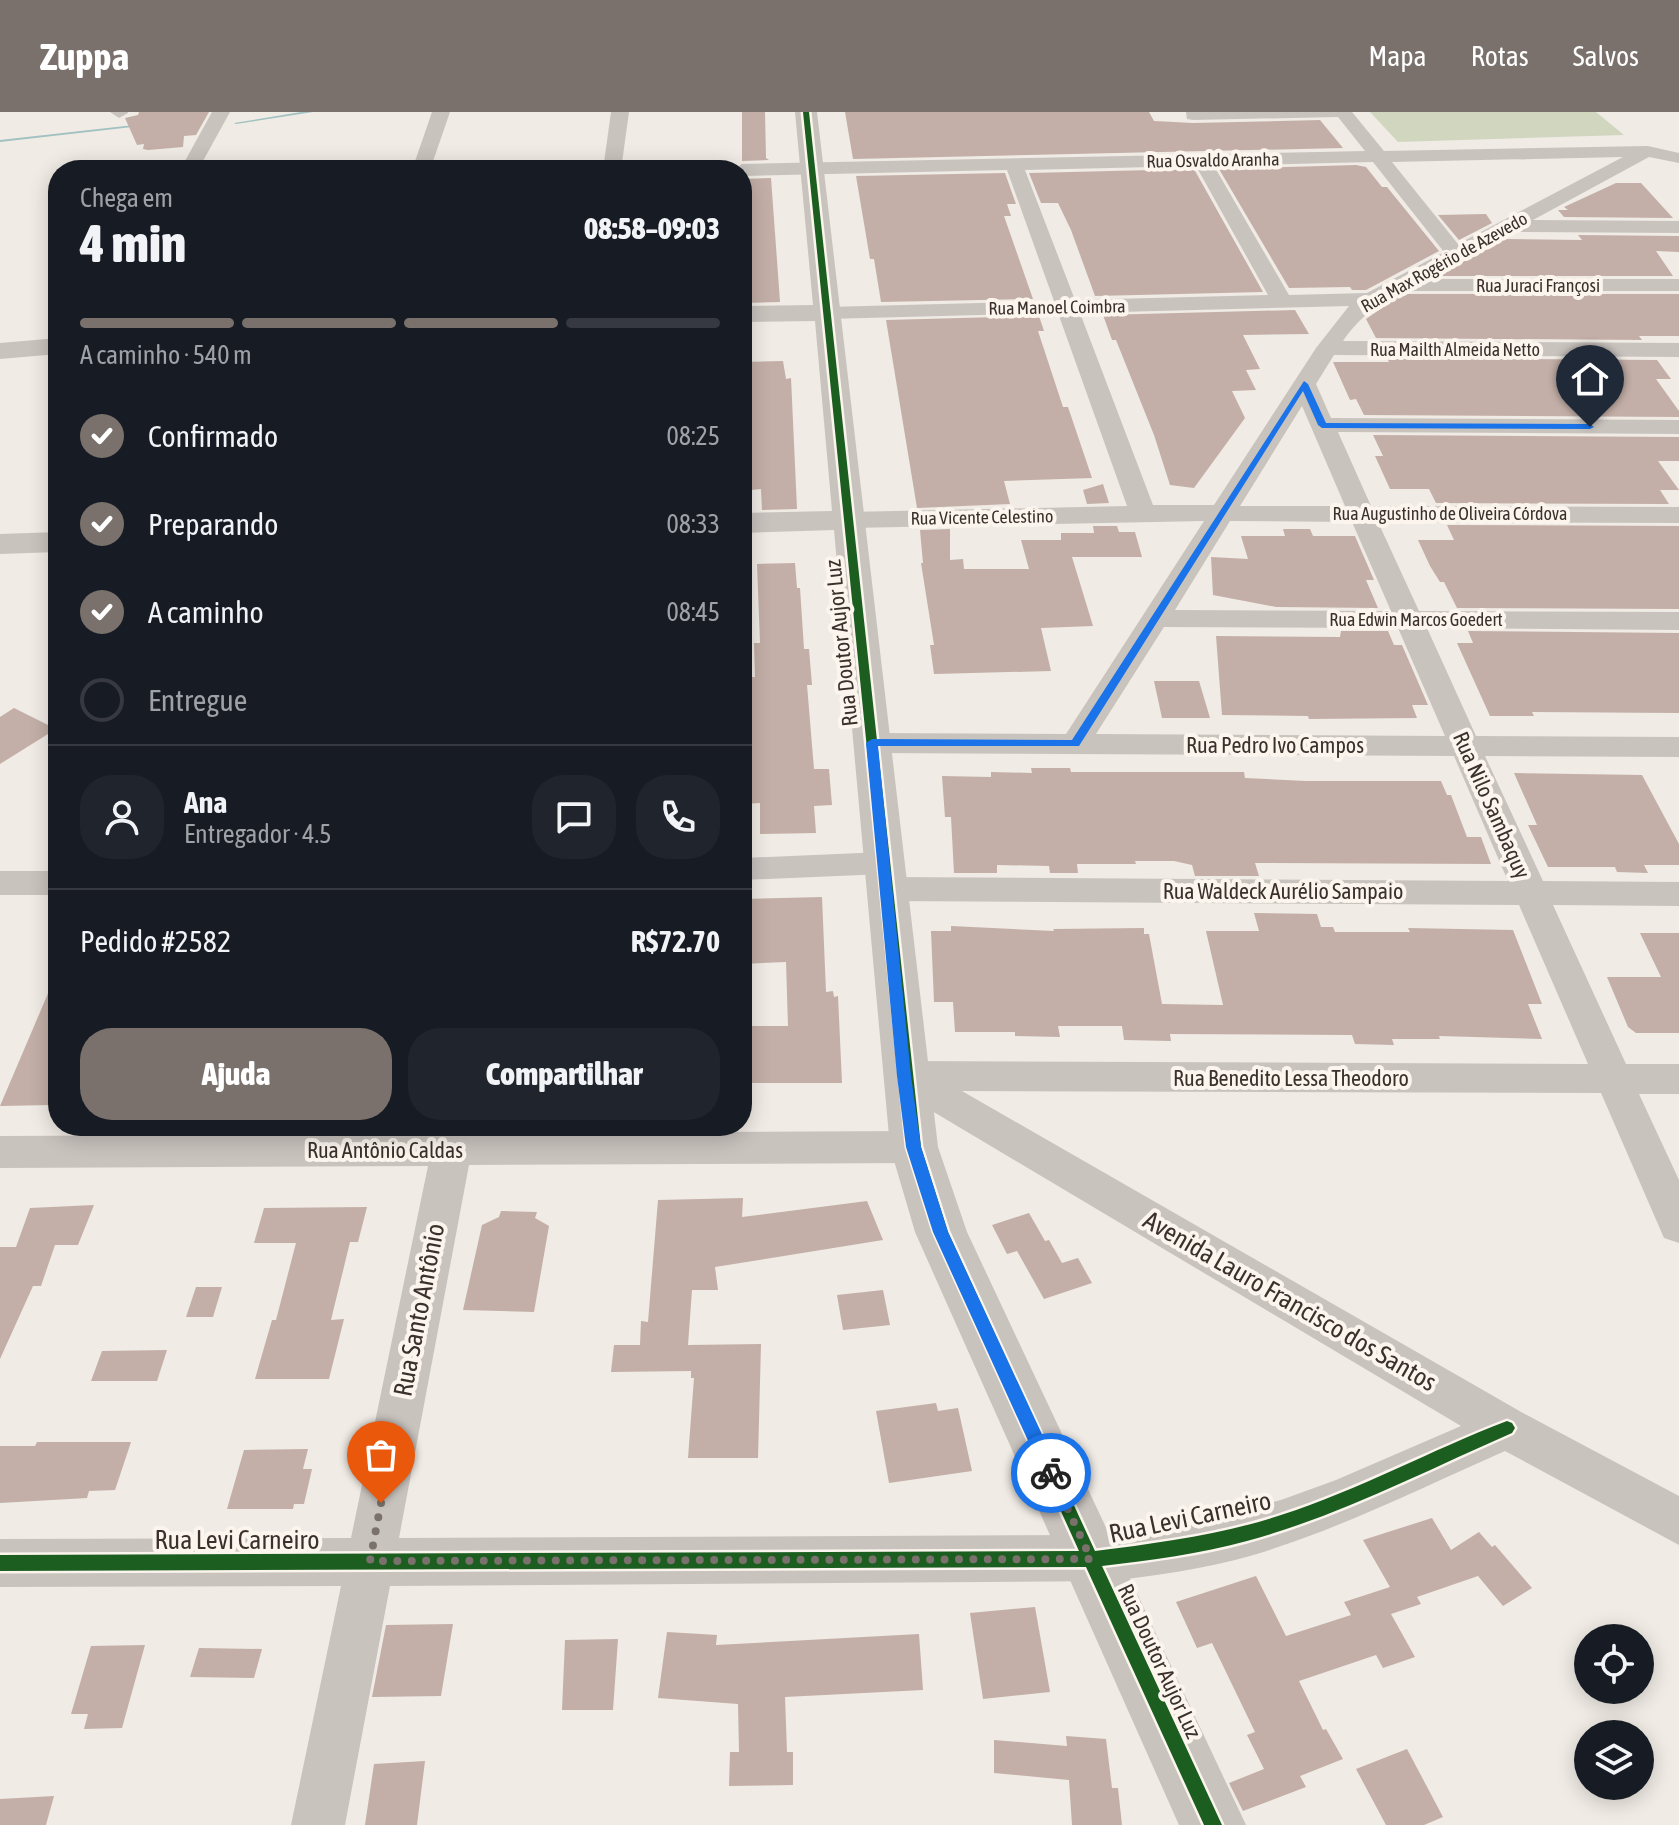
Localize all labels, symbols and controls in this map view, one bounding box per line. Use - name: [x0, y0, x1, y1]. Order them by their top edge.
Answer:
- text: Zuppa: [40, 35, 129, 78]
- text: Mapa: [1369, 40, 1427, 72]
- text: Rotas: [1471, 40, 1529, 72]
- text: Salvos: [1573, 40, 1639, 72]
- street label: Rua Osvaldo Aranha: [1146, 148, 1280, 172]
- text: Chega em: [80, 183, 173, 213]
- street label: Rua Max Rogério de Azevedo: [1357, 208, 1531, 316]
- text: 08:58–09:03: [584, 211, 720, 245]
- text: 4 min: [80, 213, 186, 273]
- street label: Rua Juraci Françosi: [1476, 275, 1600, 296]
- street label: Rua Manoel Coimbra: [988, 295, 1126, 319]
- street label: Rua Mailth Almeida Netto: [1370, 339, 1540, 360]
- text: A caminho · 540 m: [80, 340, 252, 370]
- pin: [1556, 345, 1624, 427]
- icon: home: [1568, 357, 1612, 401]
- icon: check: [80, 414, 124, 458]
- text: Confirmado: [148, 419, 278, 453]
- text: 08:25: [666, 421, 720, 451]
- icon: check: [80, 502, 124, 546]
- street label: Rua Augustinho de Oliveira Córdova: [1333, 503, 1567, 524]
- street label: Rua Vicente Celestino: [911, 505, 1053, 529]
- text: Preparando: [148, 507, 278, 541]
- text: 08:33: [666, 509, 720, 539]
- street label: Rua Doutor Aujor Luz: [819, 558, 863, 728]
- icon: check: [80, 590, 124, 634]
- text: A caminho: [148, 595, 264, 629]
- text: 08:45: [666, 597, 720, 627]
- street label: Rua Edwin Marcos Goedert: [1329, 609, 1503, 630]
- text: Entregue: [148, 683, 247, 717]
- street label: Rua Nilo Sambaquy: [1448, 728, 1536, 882]
- street label: Rua Pedro Ivo Campos: [1186, 732, 1364, 758]
- button: person: [80, 775, 164, 859]
- button: chat: [532, 775, 616, 859]
- button: phone: [636, 775, 720, 859]
- text: Ana: [184, 785, 227, 819]
- text: Entregador · 4.5: [184, 819, 331, 849]
- street label: Rua Waldeck Aurélio Sampaio: [1163, 878, 1403, 904]
- text: Pedido #2582: [80, 924, 231, 958]
- text: R$72.70: [631, 924, 720, 958]
- button: Ajuda: [80, 1028, 392, 1120]
- button: Compartilhar: [408, 1028, 720, 1120]
- street label: Rua Benedito Lessa Theodoro: [1173, 1065, 1409, 1091]
- street label: Rua Antônio Caldas: [307, 1137, 463, 1163]
- street label: Avenida Lauro Francisco dos Santos: [1138, 1205, 1442, 1397]
- street label: Rua Santo Antônio: [388, 1221, 450, 1399]
- pin: [347, 1421, 415, 1503]
- icon: bag: [359, 1433, 403, 1477]
- courier: [1011, 1433, 1091, 1513]
- icon: bike: [1029, 1451, 1073, 1495]
- street label: Rua Levi Carneiro: [1106, 1485, 1274, 1549]
- street label: Rua Levi Carneiro: [155, 1525, 319, 1555]
- street label: Rua Doutor Aujor Luz: [1113, 1580, 1207, 1742]
- map controls: [1574, 1624, 1654, 1800]
- button: locate: [1574, 1624, 1654, 1704]
- button: layers: [1574, 1720, 1654, 1800]

